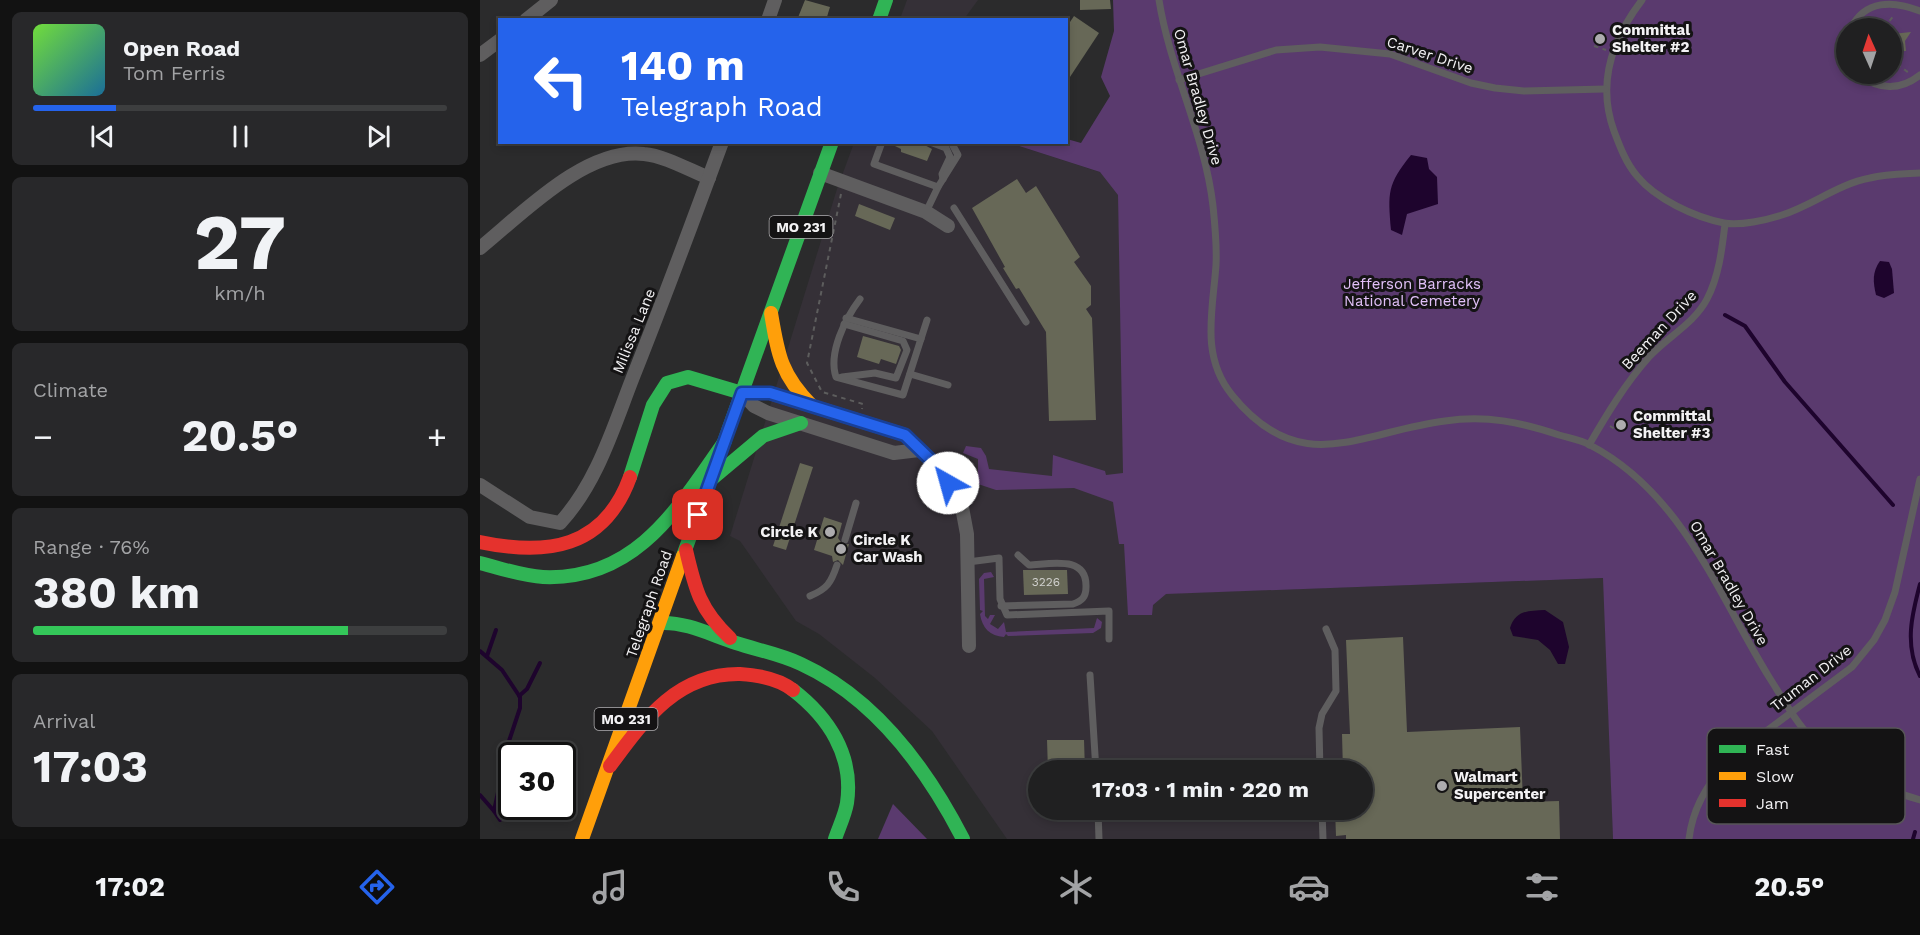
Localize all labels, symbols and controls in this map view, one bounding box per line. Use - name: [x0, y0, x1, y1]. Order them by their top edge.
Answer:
- north arrow: [1836, 18, 1902, 84]
- map controls: [1836, 18, 1902, 84]
- place label: Committal Shelter #2: [1612, 21, 1690, 56]
- street label: Omar Bradley Drive: [1170, 27, 1226, 167]
- marker: Committal Shelter #2: [1593, 32, 1607, 46]
- street label: Carver Drive: [1385, 33, 1475, 77]
- text: Open Road: [123, 36, 240, 61]
- text: 140 m: [621, 41, 745, 90]
- icon: left: [522, 42, 600, 120]
- text: Tom Ferris: [123, 61, 226, 85]
- text: Telegraph Road: [621, 91, 823, 123]
- icon: previous: [86, 120, 119, 153]
- icon: pause: [224, 120, 257, 153]
- icon: next: [362, 120, 395, 153]
- text: 27: [194, 196, 286, 288]
- road number: MO 231: [770, 216, 832, 238]
- park label: Jefferson Barracks National Cemetery: [1343, 275, 1481, 310]
- text: km/h: [214, 281, 266, 305]
- street label: Milissa Lane: [609, 286, 659, 376]
- street label: Beeman Drive: [1618, 287, 1700, 373]
- text: Climate: [33, 378, 108, 402]
- place label: Committal Shelter #3: [1633, 407, 1711, 442]
- text: 20.5°: [182, 409, 298, 462]
- text: −: [33, 417, 53, 456]
- text: +: [427, 417, 447, 456]
- marker: Committal Shelter #3: [1614, 418, 1628, 432]
- position arrow: [916, 451, 980, 515]
- pin: [672, 489, 723, 540]
- icon: arrive: [681, 498, 714, 531]
- street label: Omar Bradley Drive: [1686, 517, 1772, 649]
- place label: Circle K: [760, 523, 819, 541]
- marker: Circle K: [823, 525, 837, 539]
- place label: Circle K Car Wash: [853, 531, 922, 566]
- text: Range · 76%: [33, 535, 150, 559]
- marker: Circle K Car Wash: [834, 542, 848, 556]
- street label: Telegraph Road: [622, 548, 676, 660]
- text: 380 km: [33, 566, 200, 619]
- house number: 3226: [1032, 575, 1060, 589]
- street label: Truman Drive: [1767, 641, 1855, 715]
- road number: MO 231: [594, 708, 658, 730]
- text: Arrival: [33, 709, 95, 733]
- legend: [1707, 728, 1905, 824]
- text: 17:03: [33, 740, 148, 793]
- text: Fast: [1756, 740, 1789, 759]
- speed limit sign: 30: [498, 742, 576, 820]
- text: Slow: [1756, 767, 1794, 786]
- place label: Walmart Supercenter: [1454, 768, 1546, 803]
- text: 17:03 · 1 min · 220 m: [1092, 777, 1309, 802]
- marker: Walmart Supercenter: [1435, 779, 1449, 793]
- text: Jam: [1756, 794, 1789, 813]
- icon: directions: [356, 866, 398, 908]
- icon: music: [589, 866, 631, 908]
- icon: phone: [822, 866, 864, 908]
- icon: climate: [1055, 866, 1097, 908]
- icon: car: [1288, 866, 1330, 908]
- icon: filters: [1521, 866, 1563, 908]
- text: 17:02: [96, 871, 165, 903]
- text: 20.5°: [1754, 871, 1824, 903]

